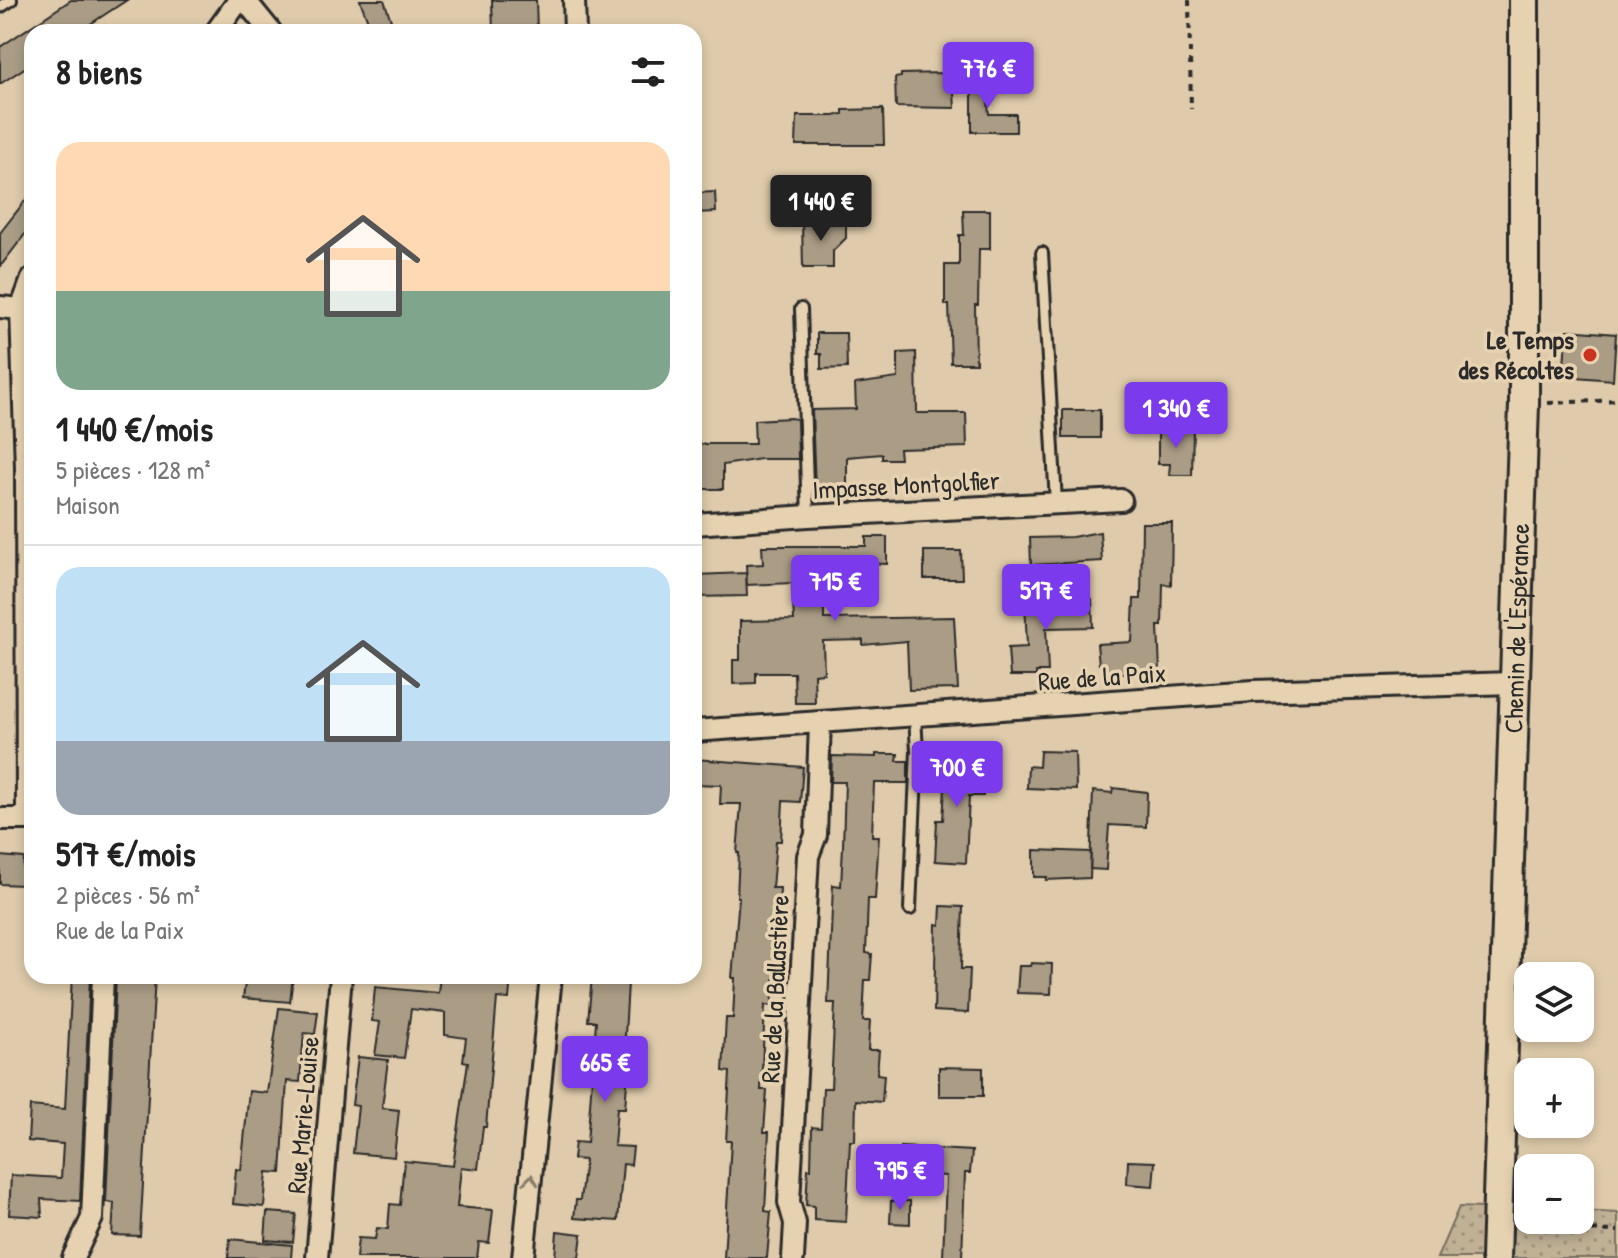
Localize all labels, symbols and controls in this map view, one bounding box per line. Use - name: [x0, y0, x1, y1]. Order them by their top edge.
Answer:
- pin: 776 €: [932, 42, 1044, 110]
- text: 8 biens: [56, 49, 142, 95]
- icon: filters: [626, 50, 670, 94]
- text: 776 €: [961, 50, 1015, 85]
- pin: 1 440 €: [747, 175, 895, 243]
- text: 1 440 €: [788, 183, 854, 218]
- icon: home: [291, 194, 435, 338]
- place label: Le Temps des Récoltes: [1459, 322, 1574, 387]
- marker: Le Temps des Récoltes: [1581, 346, 1599, 364]
- pin: 1 340 €: [1102, 382, 1250, 450]
- text: 1 340 €: [1143, 390, 1209, 425]
- text: 1 440 €/mois: [56, 406, 213, 452]
- text: 5 pièces · 128 m²: [56, 452, 210, 487]
- street label: Impasse Montgolfier: [811, 462, 1001, 507]
- text: Maison: [56, 487, 120, 522]
- street label: Chemin de l'Espérance: [1495, 523, 1537, 734]
- pin: 715 €: [779, 555, 891, 623]
- text: 715 €: [809, 563, 861, 598]
- pin: 517 €: [990, 564, 1102, 632]
- text: 517 €: [1020, 572, 1072, 607]
- icon: home: [291, 619, 435, 763]
- street label: Rue de la Paix: [1037, 655, 1167, 698]
- pin: 700 €: [901, 741, 1013, 809]
- text: 700 €: [930, 749, 984, 784]
- text: 517 €/mois: [56, 831, 196, 877]
- text: 2 pièces · 56 m²: [56, 877, 200, 912]
- street label: Rue de la Ballastière: [752, 894, 797, 1084]
- text: Rue de la Paix: [56, 912, 184, 947]
- map controls: [1514, 962, 1594, 1234]
- button: layers: [1514, 962, 1594, 1042]
- street label: Rue Marie-Louise: [278, 1035, 327, 1195]
- pin: 665 €: [549, 1036, 661, 1104]
- text: 665 €: [580, 1044, 630, 1079]
- button: +: [1514, 1058, 1594, 1138]
- pin: 795 €: [844, 1144, 956, 1212]
- text: 795 €: [874, 1152, 926, 1187]
- button: −: [1514, 1154, 1594, 1234]
- one-way arrow: [522, 1173, 539, 1186]

